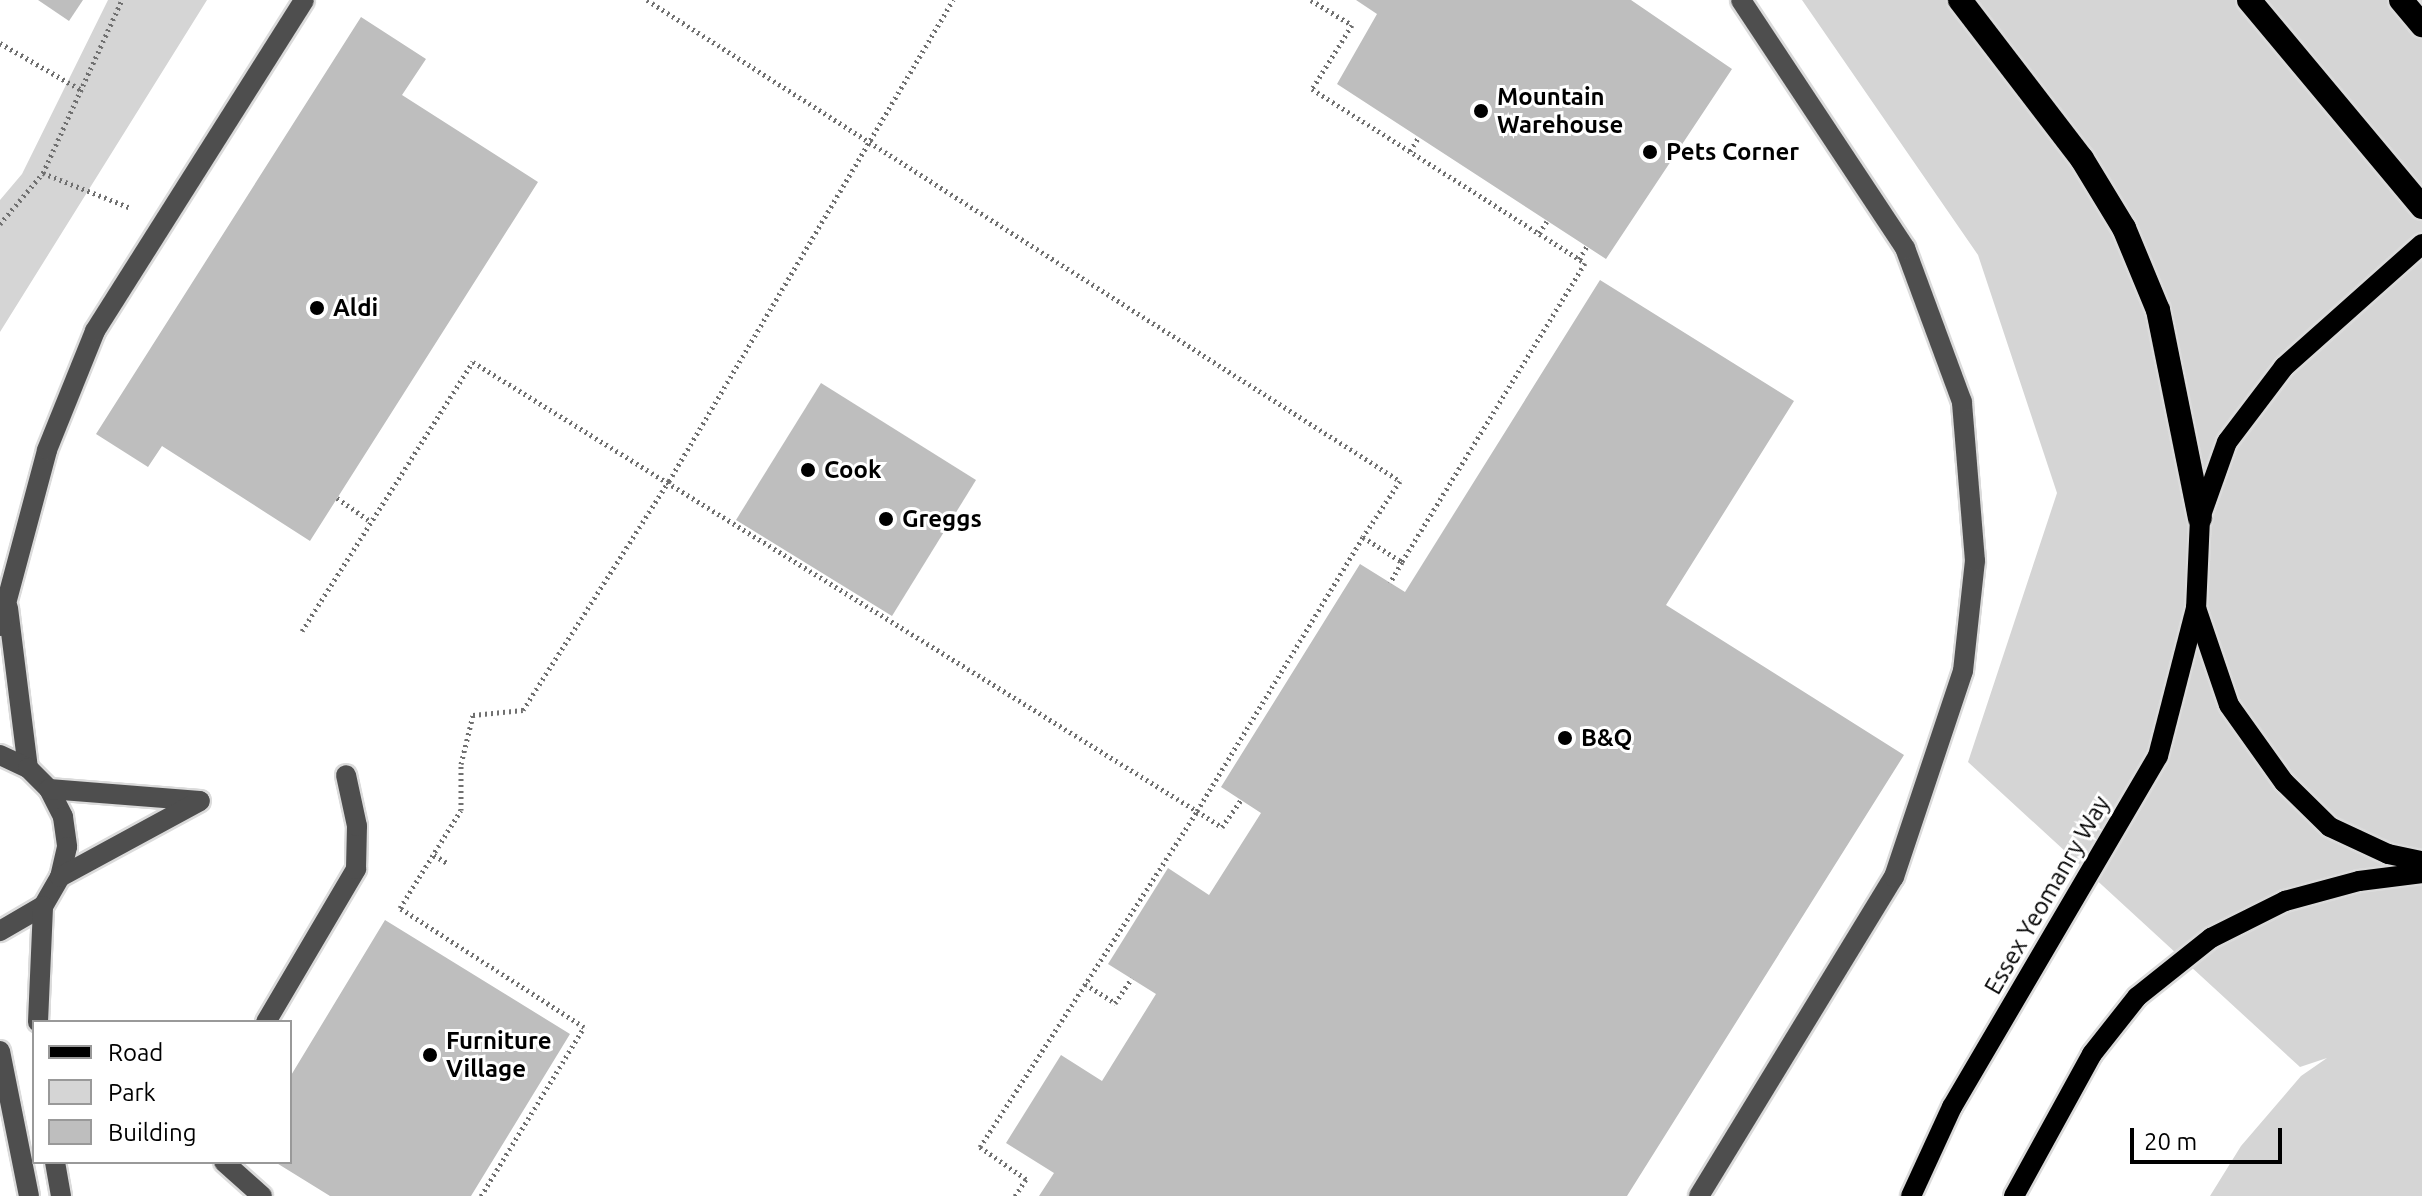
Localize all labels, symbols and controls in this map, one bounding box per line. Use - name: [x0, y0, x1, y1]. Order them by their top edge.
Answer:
- place label: Mountain Warehouse: [1497, 83, 1623, 139]
- marker: Mountain Warehouse: [1472, 102, 1490, 120]
- place label: Pets Corner: [1666, 138, 1799, 166]
- marker: Pets Corner: [1641, 143, 1659, 161]
- place label: Aldi: [333, 294, 378, 322]
- marker: Aldi: [308, 299, 326, 317]
- place label: Cook: [824, 456, 881, 484]
- marker: Cook: [799, 461, 817, 479]
- place label: Greggs: [902, 505, 982, 533]
- marker: Greggs: [877, 510, 895, 528]
- place label: B&Q: [1581, 724, 1632, 752]
- marker: B&Q: [1556, 729, 1574, 747]
- street label: Essex Yeomanry Way: [1978, 791, 2116, 999]
- legend: [32, 1020, 292, 1164]
- place label: Furniture Village: [446, 1027, 552, 1083]
- text: Road: [108, 1039, 163, 1066]
- marker: Furniture Village: [421, 1046, 439, 1064]
- text: Park: [108, 1079, 156, 1106]
- scale bar: [2134, 1112, 2286, 1162]
- text: Building: [108, 1119, 196, 1146]
- text: 20 m: [2144, 1128, 2197, 1155]

